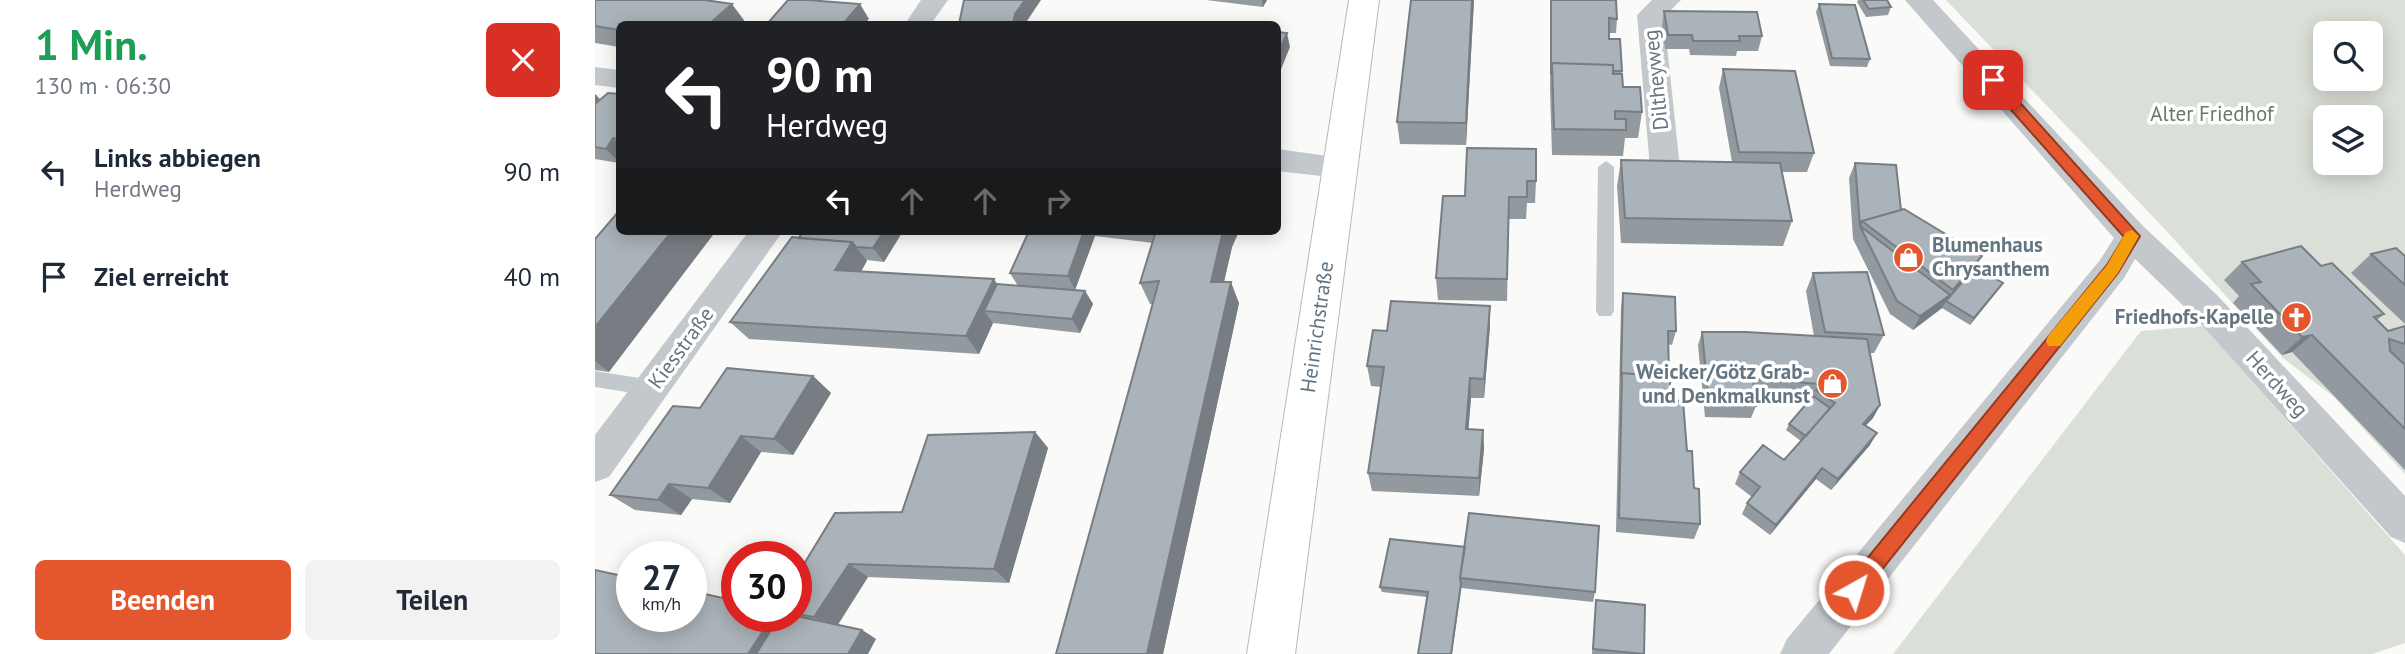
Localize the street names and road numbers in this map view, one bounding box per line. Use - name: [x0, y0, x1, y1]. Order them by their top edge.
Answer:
- street label: Diltheyweg: [1637, 28, 1674, 132]
- street label: Heinrichstraße: [1294, 260, 1339, 394]
- street label: Kiesstraße: [642, 302, 719, 394]
- street label: Herdweg: [2241, 345, 2314, 422]

